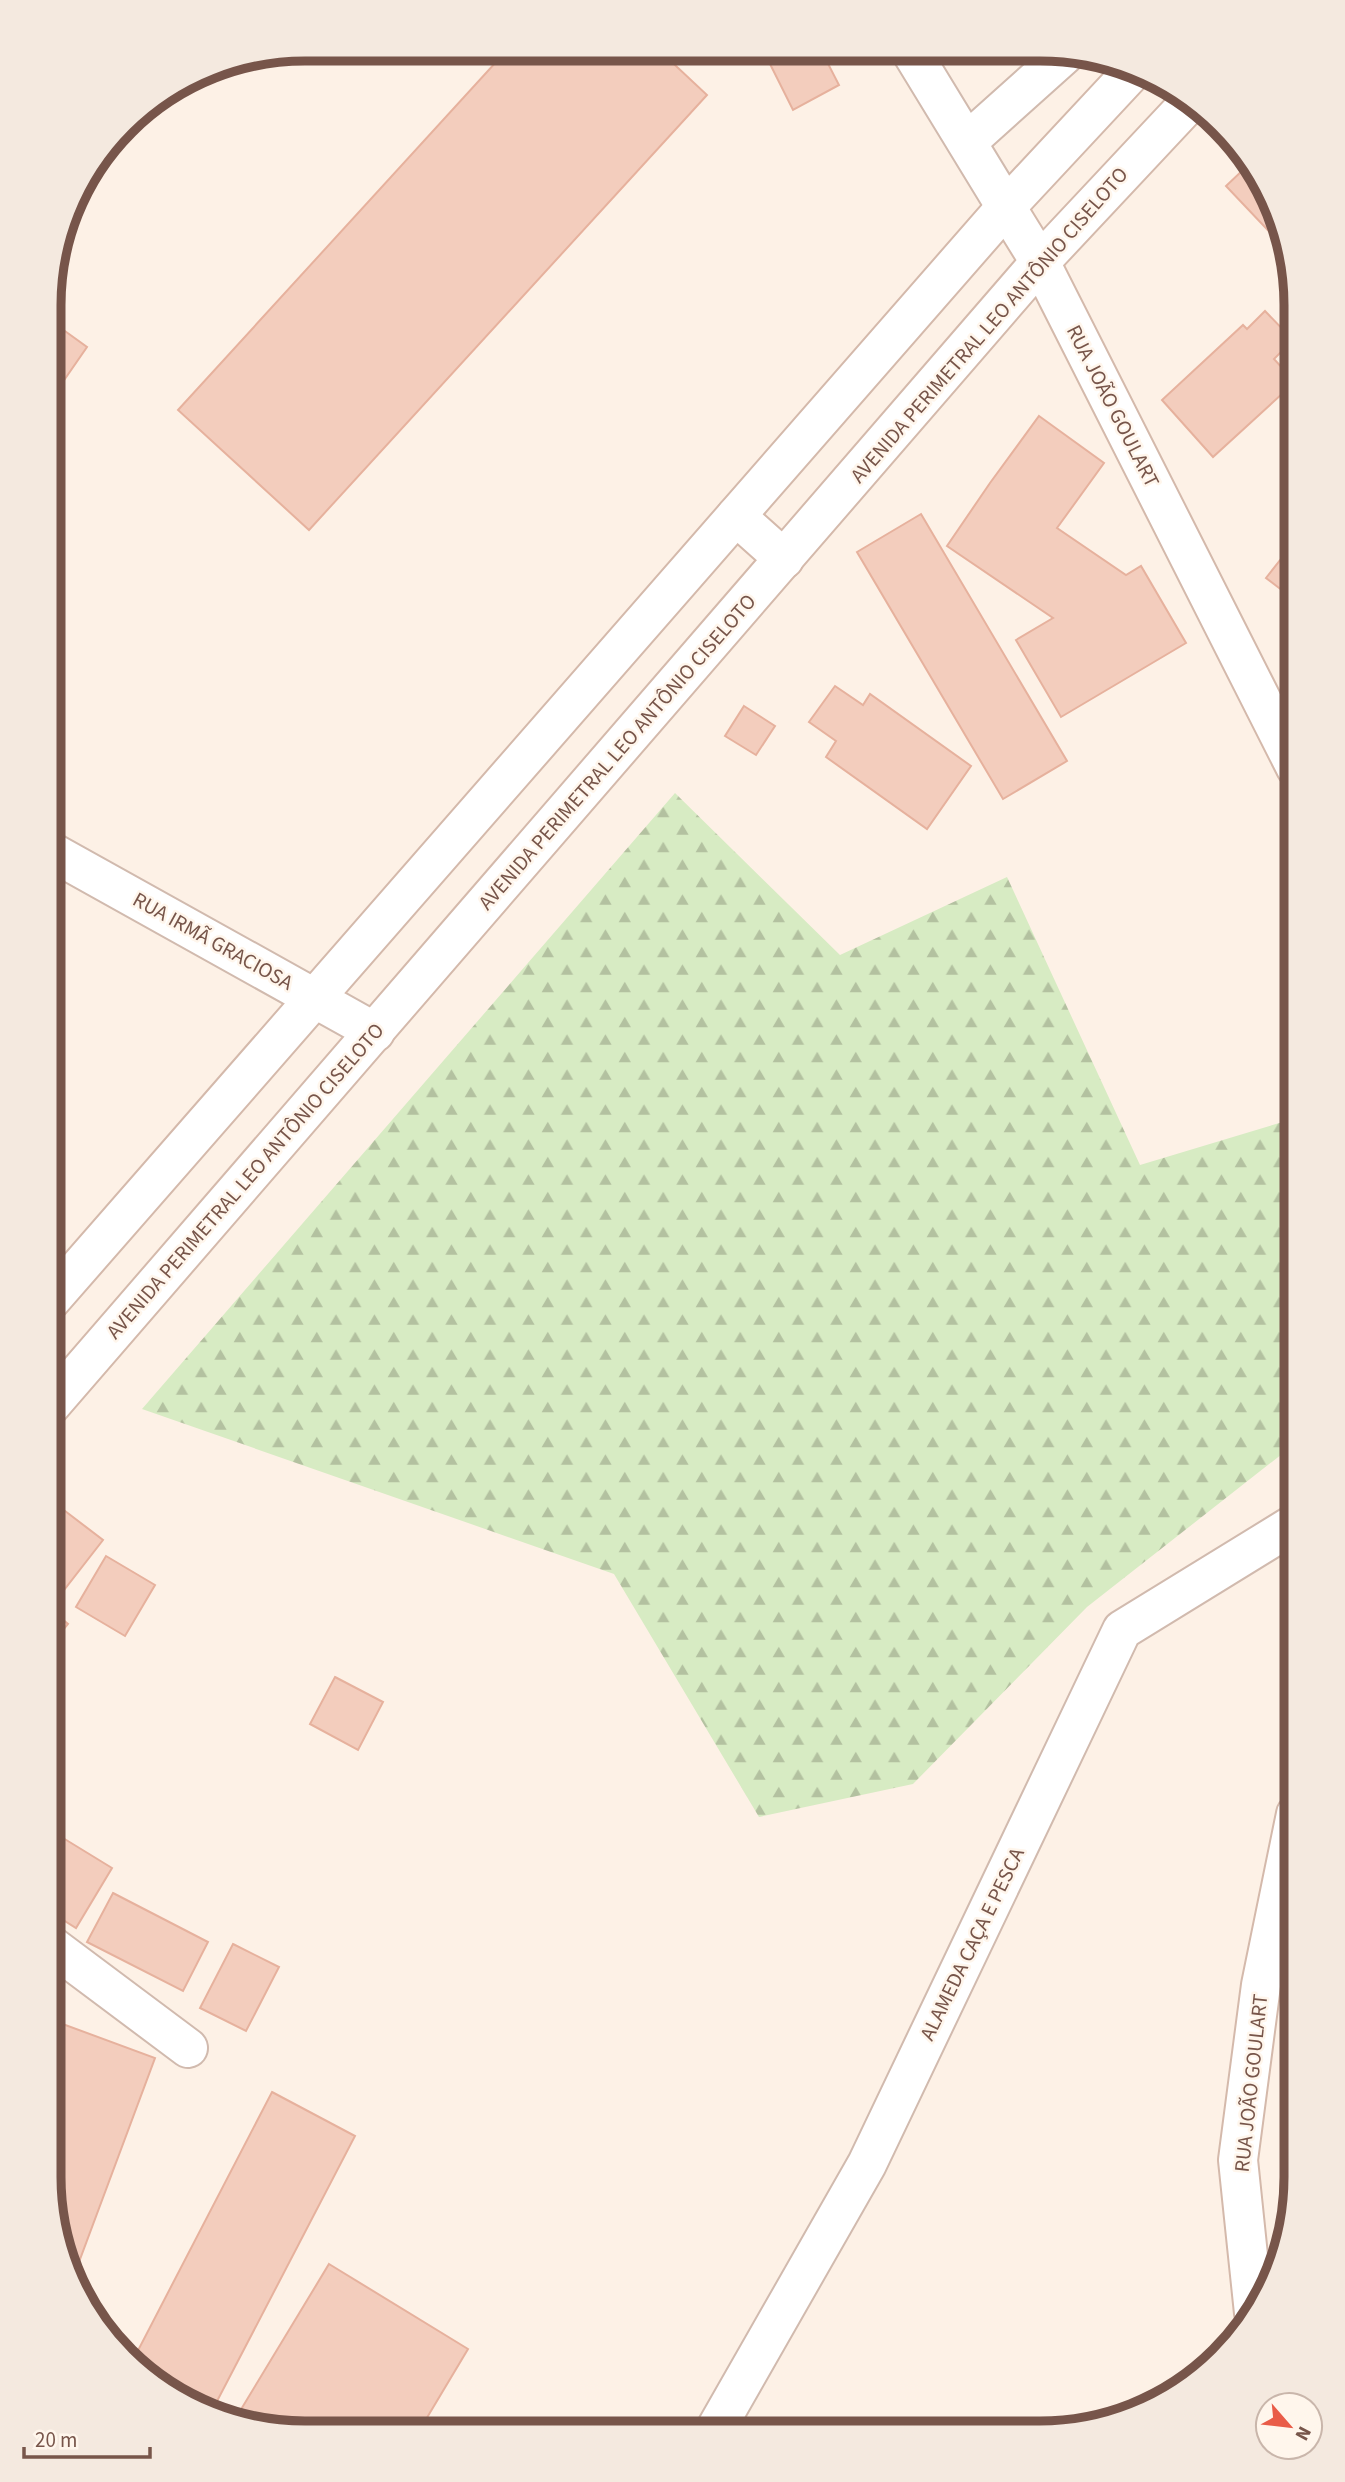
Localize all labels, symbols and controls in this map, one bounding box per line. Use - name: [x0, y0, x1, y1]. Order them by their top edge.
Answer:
- street label: AVENIDA PERIMETRAL LEO ANTÔNIO CISELOTO: [843, 160, 1135, 490]
- street label: RUA JOÃO GOULART: [1059, 319, 1167, 493]
- street label: AVENIDA PERIMETRAL LEO ANTÔNIO CISELOTO: [471, 587, 763, 917]
- street label: RUA IRMÃ GRACIOSA: [127, 884, 299, 998]
- street label: AVENIDA PERIMETRAL LEO ANTÔNIO CISELOTO: [99, 1016, 391, 1346]
- street label: ALAMEDA CAÇA E PESCA: [912, 1842, 1032, 2046]
- street label: RUA JOÃO GOULART: [1227, 1992, 1275, 2174]
- north arrow: [1254, 2391, 1324, 2461]
- scale bar: [24, 2416, 150, 2460]
- text: N: [1288, 2421, 1318, 2445]
- text: 20 m: [35, 2425, 77, 2455]

